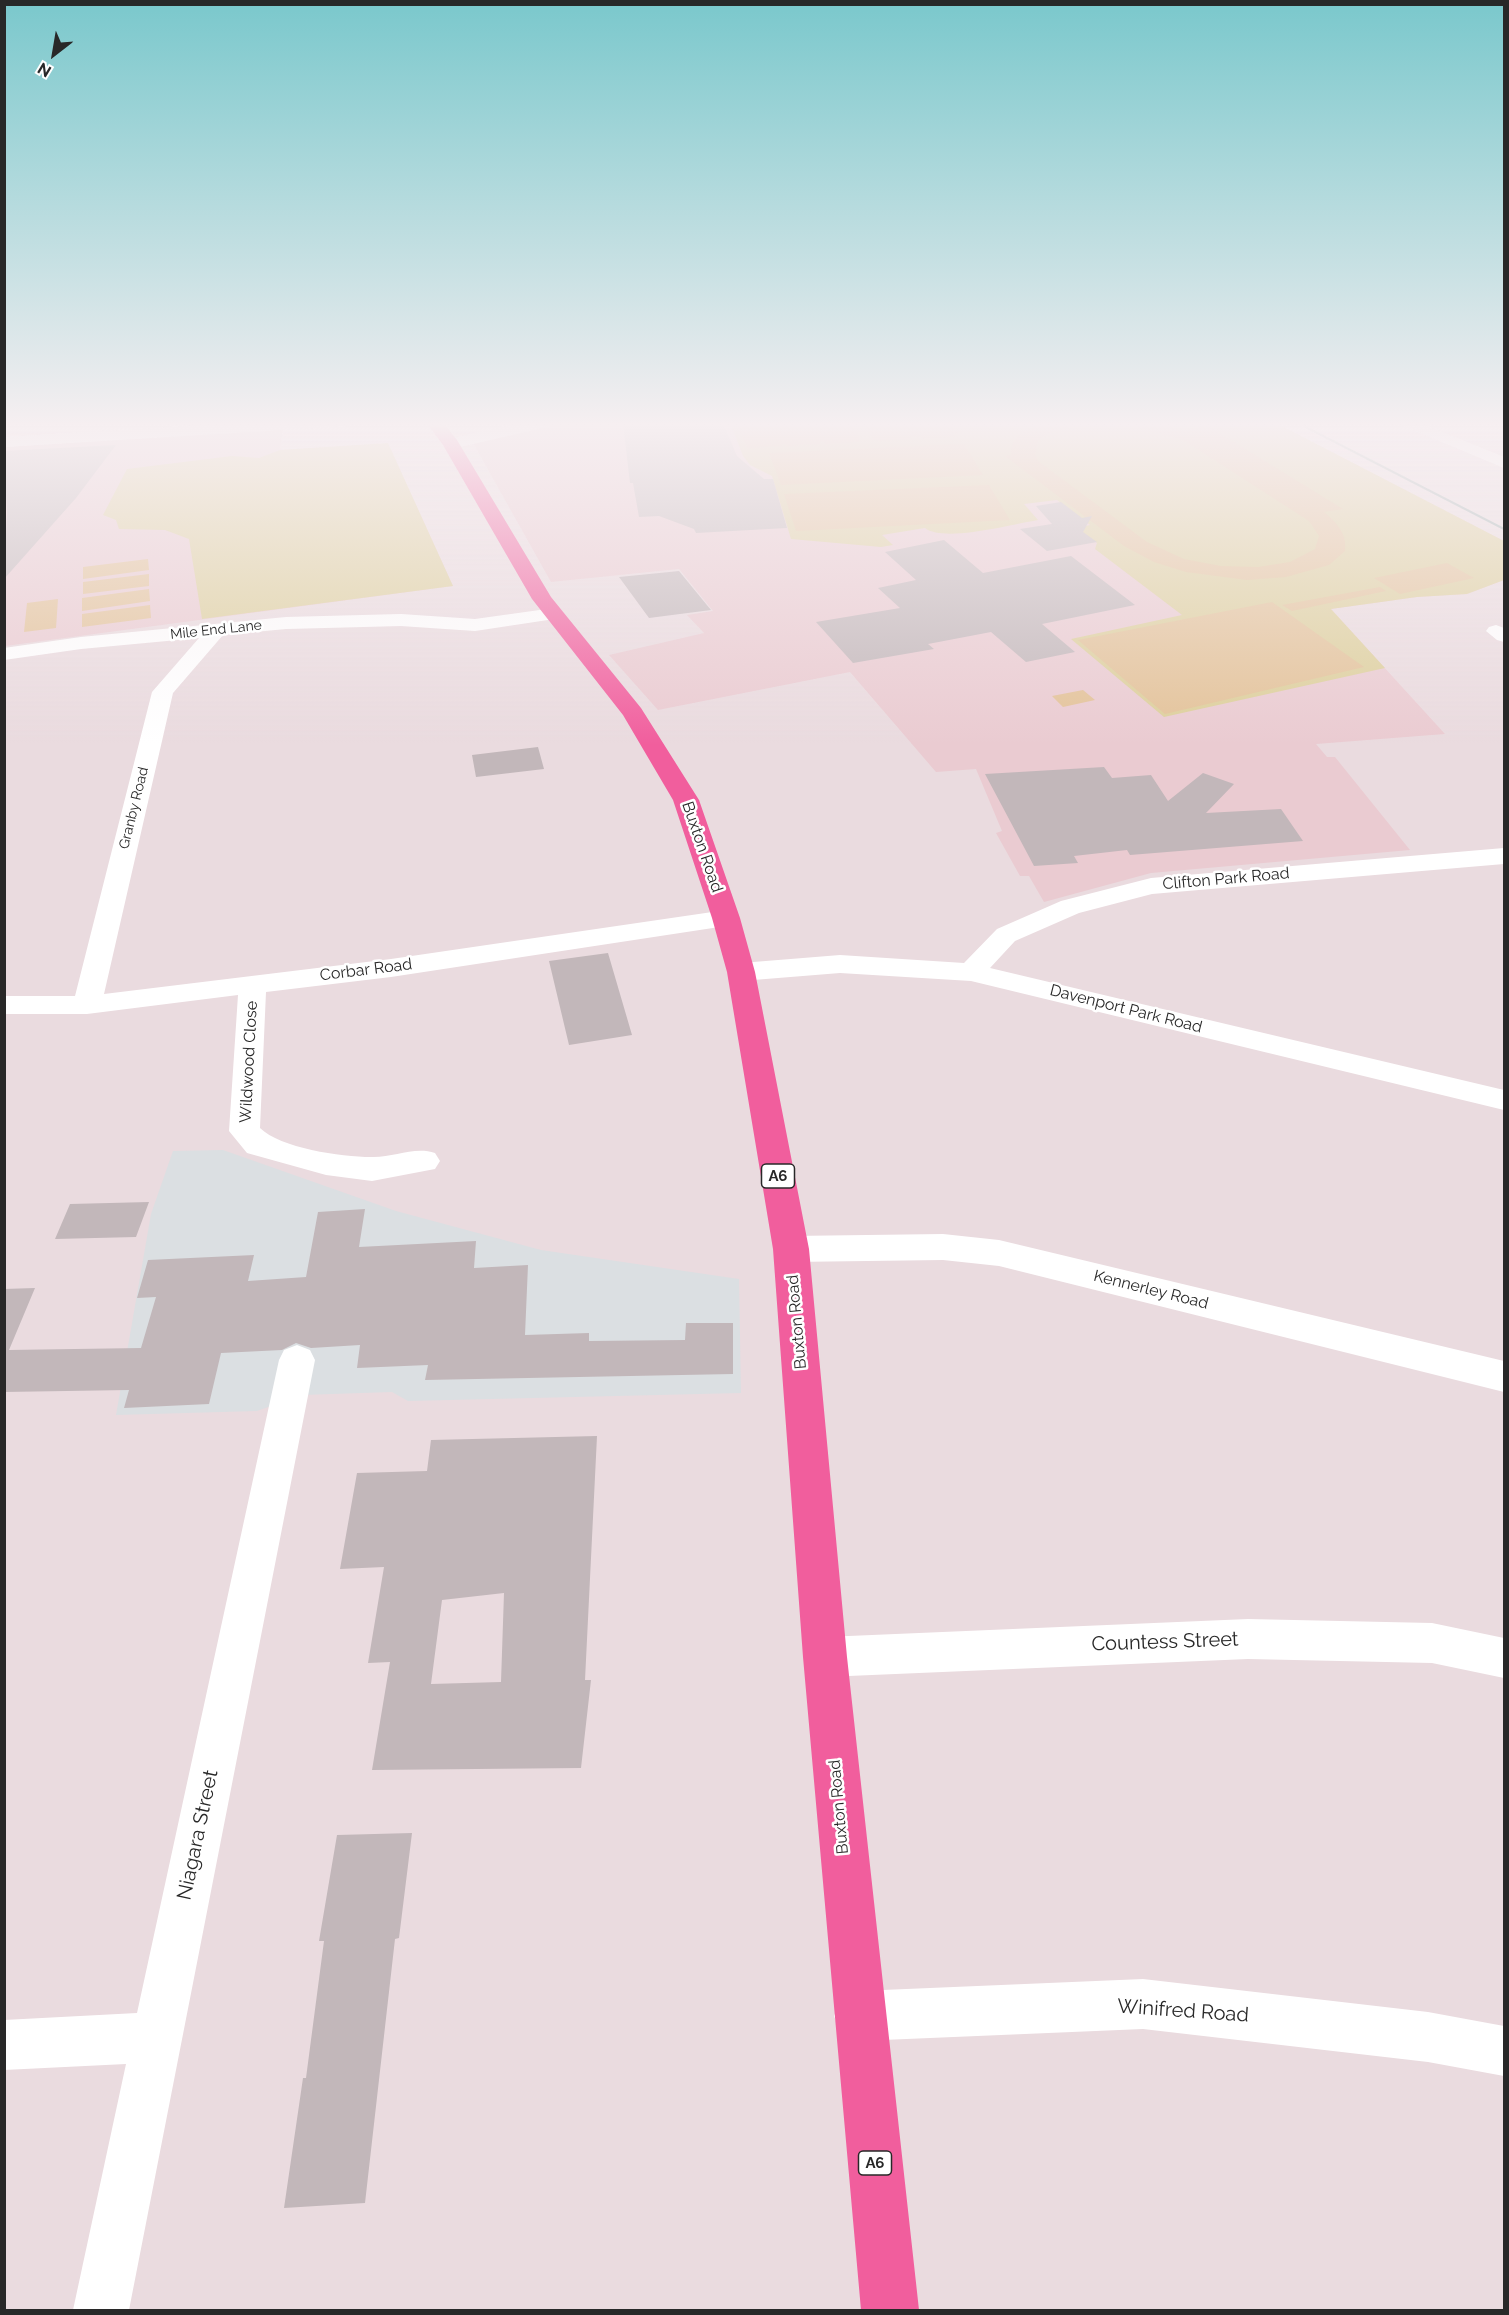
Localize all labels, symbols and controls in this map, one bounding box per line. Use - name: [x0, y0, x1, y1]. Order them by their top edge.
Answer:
- north arrow: [24, 24, 84, 84]
- text: N: [34, 59, 55, 81]
- street label: Mile End Lane: [169, 617, 263, 643]
- street label: Granby Road: [116, 765, 152, 851]
- street label: Buxton Road: [677, 799, 727, 895]
- street label: Clifton Park Road: [1162, 864, 1290, 894]
- street label: Corbar Road: [319, 955, 413, 985]
- street label: Davenport Park Road: [1048, 981, 1204, 1037]
- street label: Wildwood Close: [236, 1000, 262, 1124]
- road number: A6: [762, 1164, 794, 1188]
- street label: Kennerley Road: [1092, 1266, 1210, 1314]
- street label: Buxton Road: [783, 1274, 811, 1370]
- street label: Countess Street: [1091, 1627, 1239, 1657]
- street label: Buxton Road: [825, 1759, 853, 1855]
- street label: Niagara Street: [172, 1768, 224, 1902]
- street label: Winifred Road: [1116, 1994, 1250, 2028]
- road number: A6: [858, 2151, 892, 2175]

